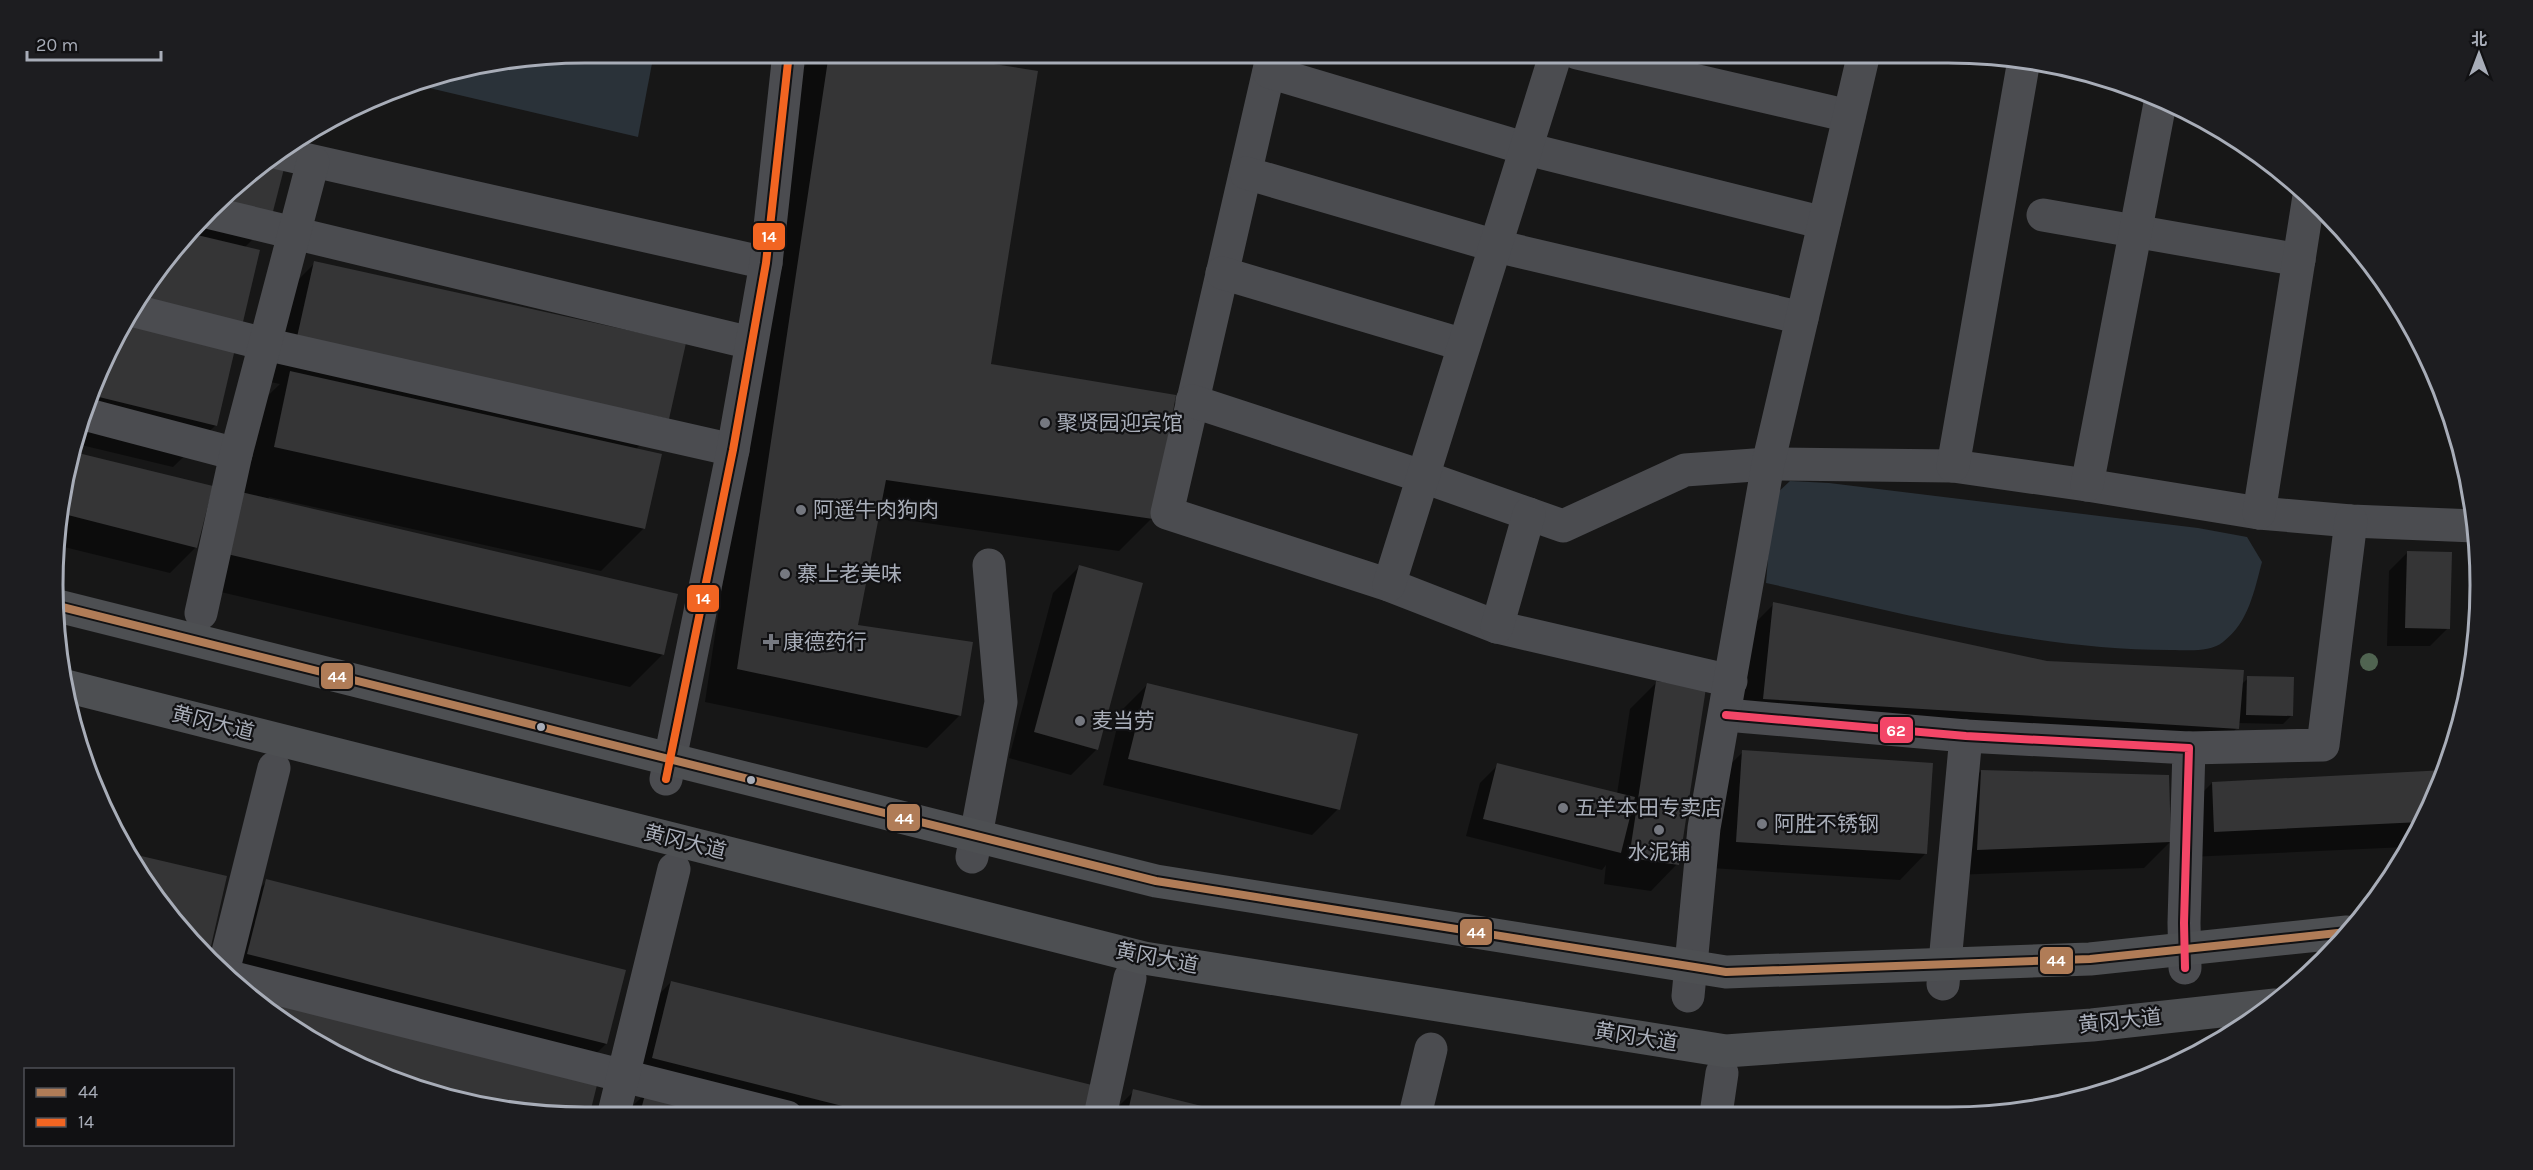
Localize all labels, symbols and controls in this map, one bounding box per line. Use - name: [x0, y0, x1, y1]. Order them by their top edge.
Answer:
- scale bar: [27, 24, 160, 62]
- north arrow: [2449, 24, 2509, 84]
- text: 北: [2471, 30, 2487, 49]
- text: 20 m: [36, 34, 78, 56]
- line badge: 14: [752, 222, 786, 251]
- text: 14: [761, 227, 777, 246]
- place label: 聚贤园迎宾馆: [1057, 411, 1183, 435]
- marker: 聚贤园迎宾馆: [1038, 416, 1052, 430]
- place label: 阿遥牛肉狗肉: [813, 498, 939, 522]
- marker: 阿遥牛肉狗肉: [794, 503, 808, 517]
- place label: 寨上老美味: [797, 562, 902, 586]
- marker: 寨上老美味: [778, 567, 792, 581]
- line badge: 14: [686, 584, 720, 613]
- text: 14: [695, 589, 711, 608]
- place label: 康德药行: [783, 630, 867, 654]
- marker: 康德药行: [764, 635, 778, 649]
- line badge: 44: [320, 662, 354, 690]
- text: 44: [327, 667, 347, 686]
- street label: 黄冈大道: [169, 701, 257, 745]
- place label: 麦当劳: [1092, 709, 1155, 733]
- marker: 麦当劳: [1073, 714, 1087, 728]
- line badge: 62: [1879, 716, 1914, 744]
- unlabelled marker: [535, 721, 547, 733]
- text: 62: [1886, 721, 1906, 740]
- unlabelled marker: [745, 774, 757, 786]
- place label: 五羊本田专卖店: [1575, 796, 1722, 820]
- marker: 五羊本田专卖店: [1556, 801, 1570, 815]
- line badge: 44: [886, 803, 921, 832]
- text: 44: [894, 809, 914, 828]
- place label: 阿胜不锈钢: [1774, 812, 1879, 836]
- marker: 阿胜不锈钢: [1755, 817, 1769, 831]
- street label: 黄冈大道: [641, 820, 729, 864]
- marker: 水泥铺: [1652, 823, 1666, 837]
- place label: 水泥铺: [1628, 840, 1691, 864]
- line badge: 44: [1459, 918, 1493, 946]
- text: 44: [1466, 923, 1486, 942]
- street label: 黄冈大道: [1113, 938, 1201, 978]
- line badge: 44: [2039, 946, 2074, 975]
- text: 44: [2046, 951, 2066, 970]
- street label: 黄冈大道: [2077, 1005, 2163, 1037]
- street label: 黄冈大道: [1593, 1019, 1679, 1055]
- legend: [24, 1068, 234, 1146]
- text: 44: [78, 1081, 98, 1103]
- text: 14: [78, 1111, 94, 1133]

